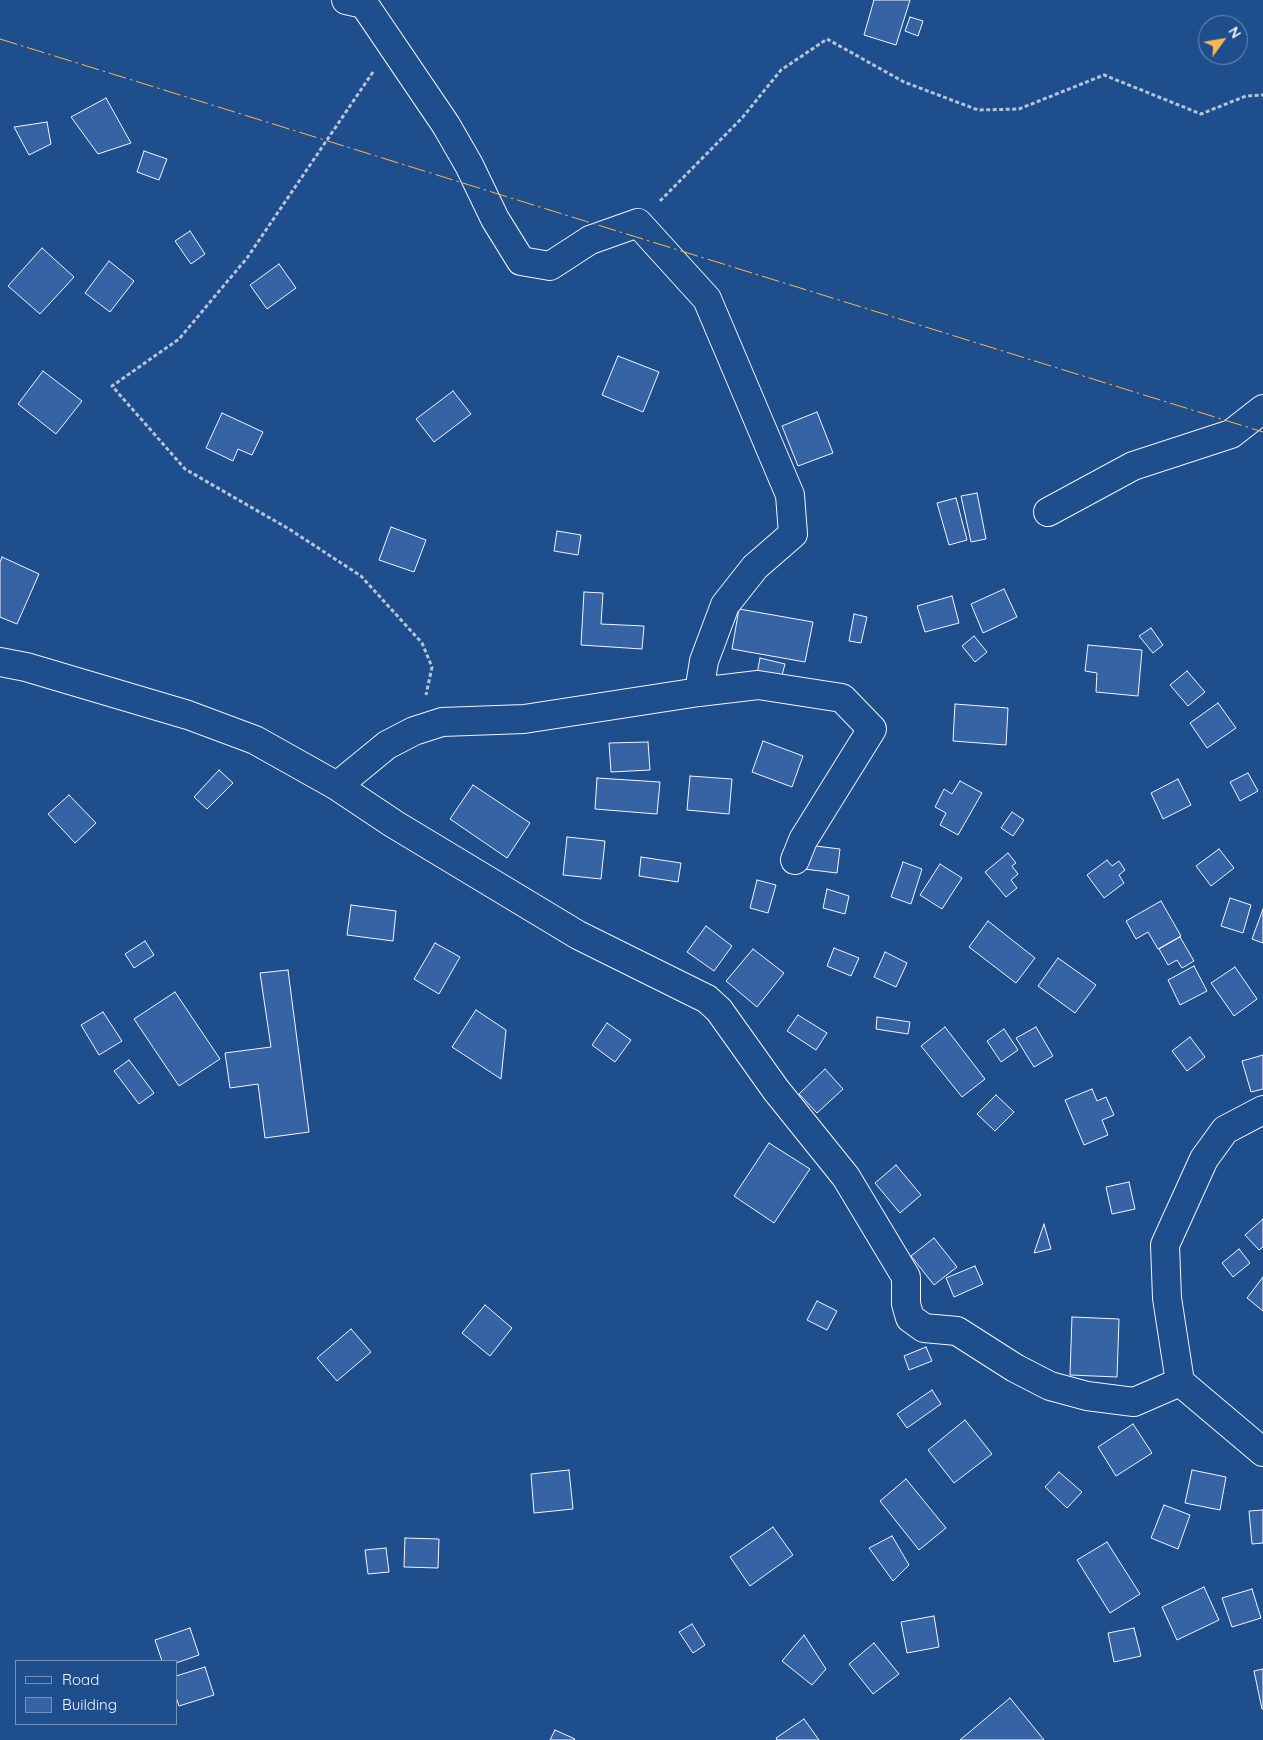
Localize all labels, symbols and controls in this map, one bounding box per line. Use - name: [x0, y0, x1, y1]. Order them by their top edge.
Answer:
- north arrow: [1198, 15, 1248, 65]
- text: N: [1225, 23, 1245, 42]
- legend: [15, 1660, 178, 1725]
- text: Road: [62, 1670, 99, 1689]
- text: Building: [62, 1695, 117, 1714]

